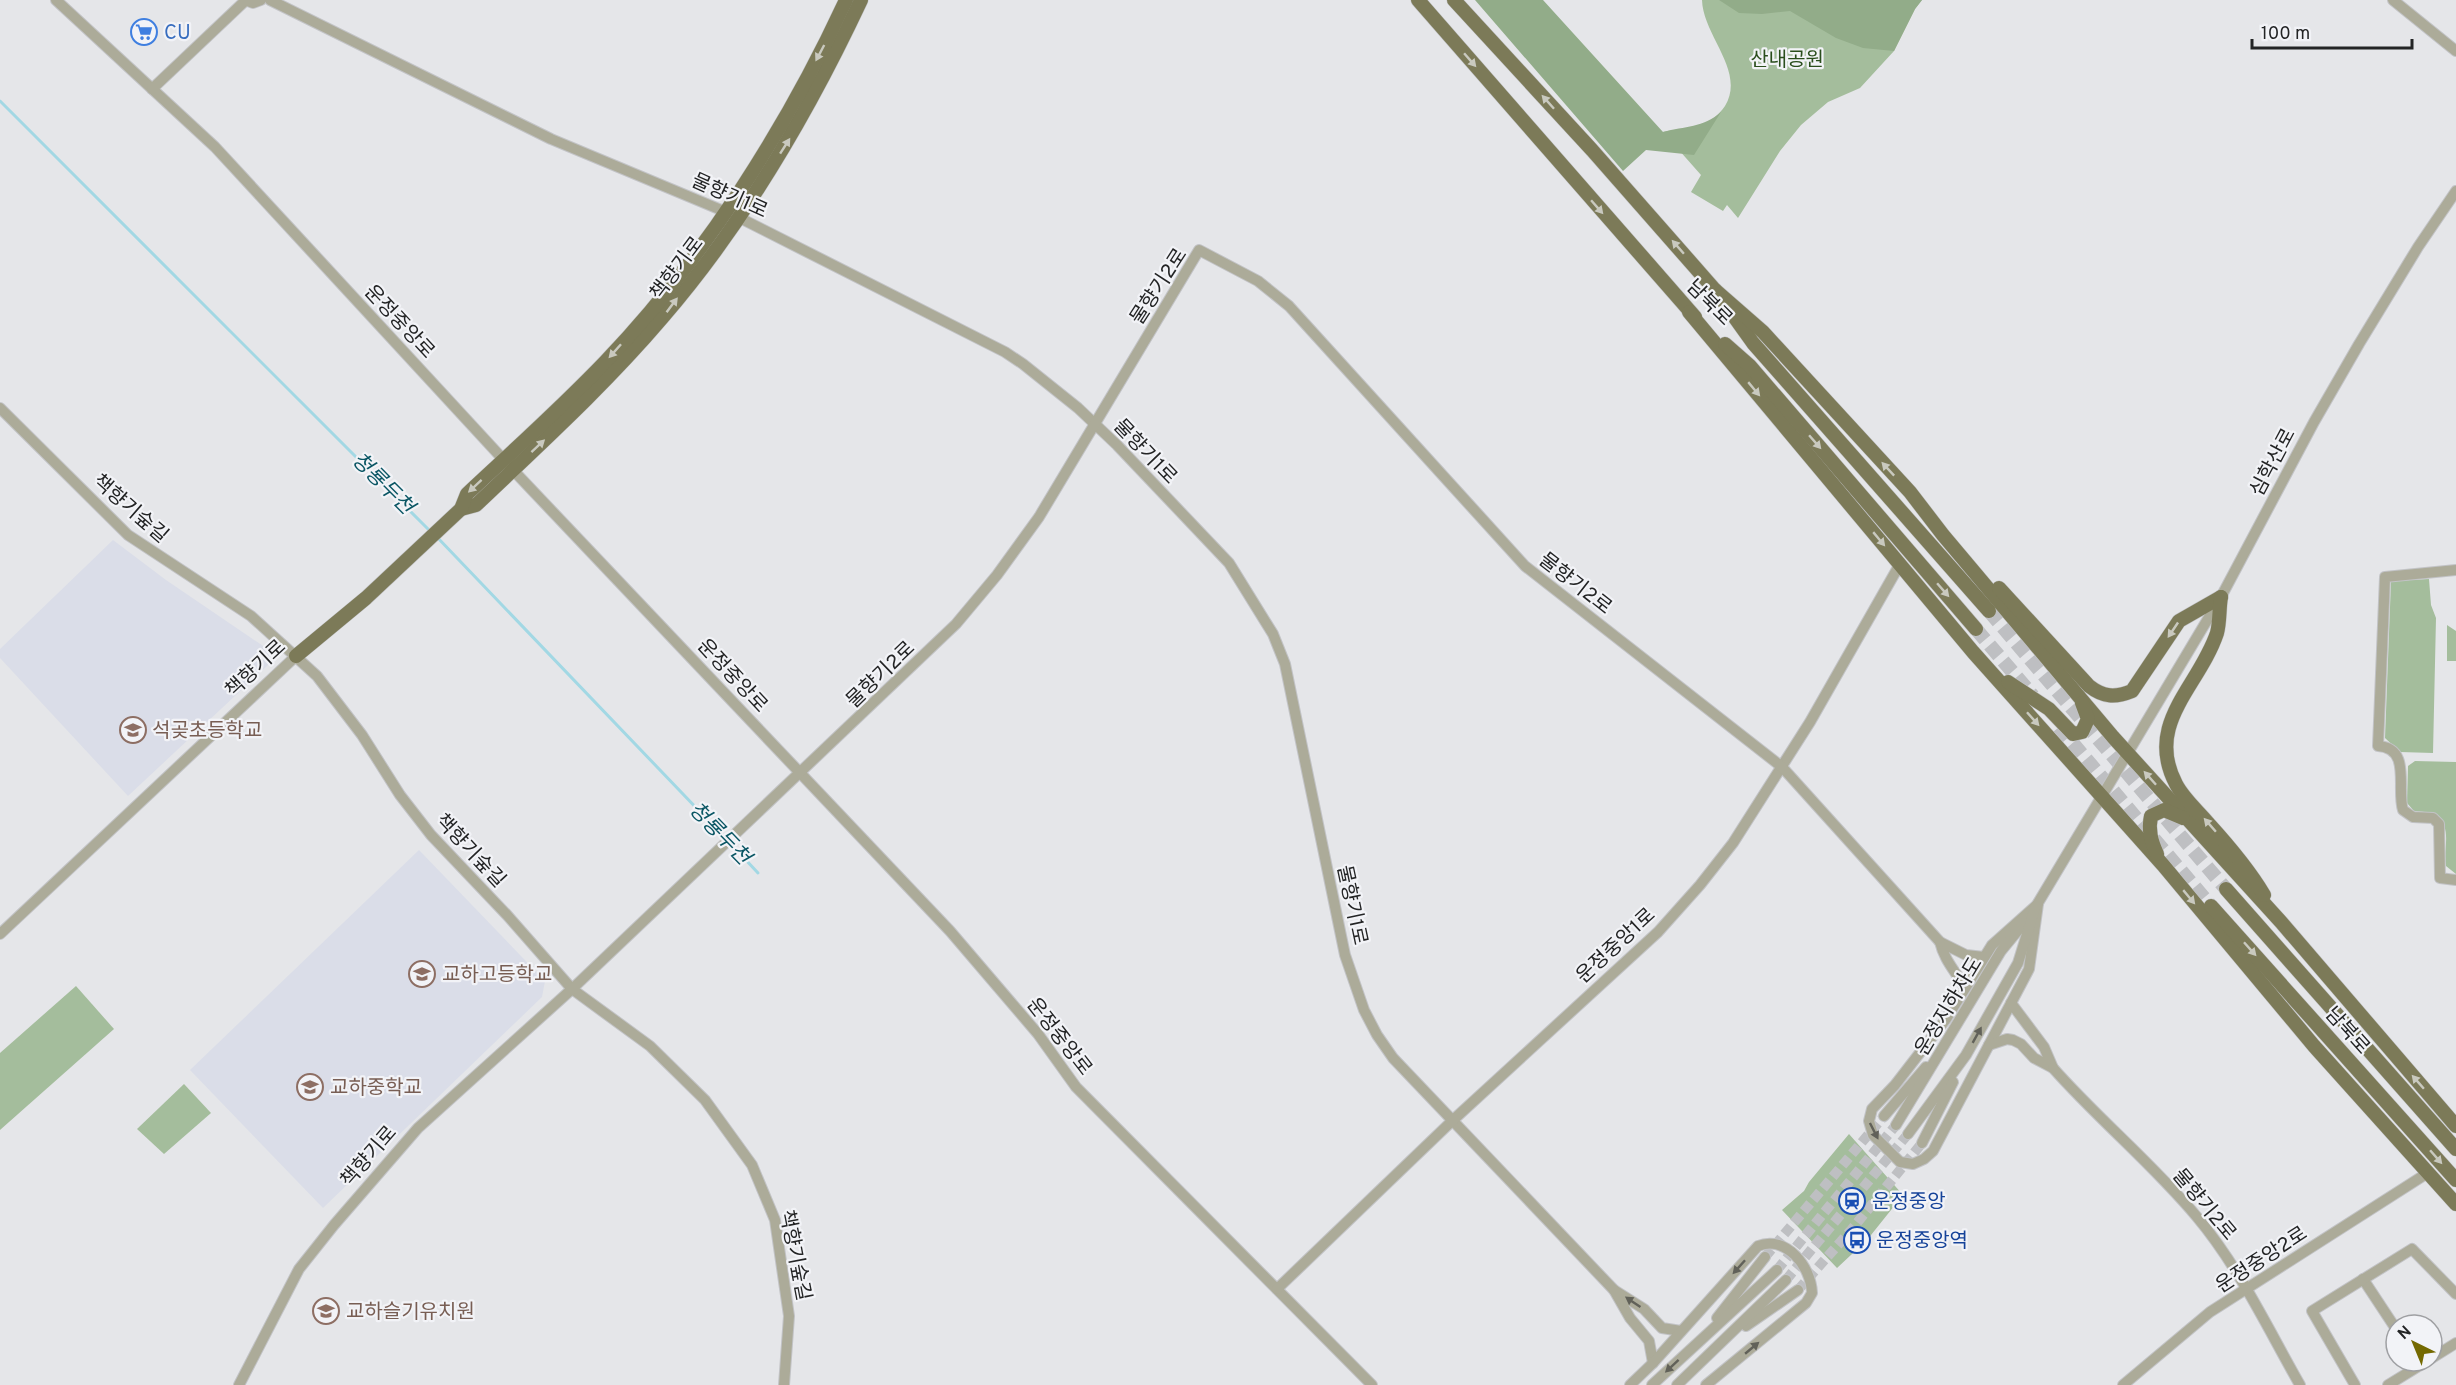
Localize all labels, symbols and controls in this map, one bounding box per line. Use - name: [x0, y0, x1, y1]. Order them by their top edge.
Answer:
- scale bar: [2252, 12, 2412, 50]
- supermarket icon: CU: [129, 17, 159, 47]
- place label: CU: [164, 21, 191, 47]
- text: 100 m: [2261, 23, 2310, 46]
- one-way arrow: [816, 44, 825, 61]
- park label: 산내공원: [1750, 48, 1824, 74]
- one-way arrow: [1463, 52, 1476, 68]
- one-way arrow: [1541, 94, 1555, 109]
- one-way arrow: [779, 138, 790, 154]
- street label: 물향기1로: [687, 168, 772, 225]
- one-way arrow: [1591, 200, 1604, 215]
- street label: 책향기로: [645, 232, 710, 306]
- one-way arrow: [1671, 240, 1685, 255]
- street label: 물향기2로: [1125, 244, 1194, 330]
- street label: 남북로: [1680, 275, 1737, 332]
- street label: 운정중앙로: [358, 280, 439, 365]
- one-way arrow: [666, 298, 678, 313]
- one-way arrow: [609, 343, 622, 358]
- one-way arrow: [1747, 381, 1760, 397]
- street label: 물향기1로: [1107, 414, 1182, 491]
- street label: 심학산로: [2245, 424, 2303, 502]
- one-way arrow: [1809, 434, 1822, 450]
- one-way arrow: [531, 440, 545, 454]
- water label: 청룡두천: [345, 447, 421, 523]
- one-way arrow: [1882, 462, 1895, 477]
- street label: 책향기숲길: [86, 470, 173, 549]
- one-way arrow: [468, 479, 483, 492]
- one-way arrow: [1872, 531, 1885, 547]
- street label: 물향기2로: [1533, 548, 1617, 621]
- one-way arrow: [1936, 582, 1949, 597]
- one-way arrow: [2168, 622, 2179, 638]
- street label: 운정중앙로: [691, 634, 772, 719]
- street label: 책향기로: [221, 635, 292, 704]
- street label: 물향기2로: [841, 636, 921, 715]
- one-way arrow: [2026, 711, 2039, 726]
- school or university icon: 석곶초등학교: [118, 715, 148, 745]
- place label: 석곶초등학교: [152, 719, 262, 745]
- one-way arrow: [2144, 771, 2157, 786]
- water label: 청룡두천: [682, 797, 757, 873]
- street label: 책향기숲길: [429, 809, 510, 894]
- one-way arrow: [2204, 818, 2217, 833]
- street label: 물향기1로: [1330, 863, 1372, 948]
- one-way arrow: [2183, 889, 2196, 905]
- street label: 운정중앙1로: [1571, 903, 1662, 990]
- one-way arrow: [2243, 942, 2257, 957]
- street label: 운정지하차도: [1910, 953, 1989, 1061]
- school or university icon: 교하고등학교: [407, 959, 437, 989]
- place label: 교하고등학교: [442, 963, 552, 989]
- street label: 운정중앙로: [1020, 993, 1097, 1081]
- street label: 남북로: [2318, 1002, 2375, 1061]
- one-way arrow: [1972, 1026, 1982, 1043]
- school or university icon: 교하중학교: [295, 1072, 325, 1102]
- one-way arrow: [2411, 1074, 2425, 1089]
- place label: 교하중학교: [330, 1076, 422, 1102]
- street label: 책향기로: [336, 1121, 403, 1194]
- one-way arrow: [1868, 1122, 1878, 1140]
- one-way arrow: [2429, 1149, 2442, 1164]
- street label: 물향기2로: [2166, 1164, 2241, 1247]
- station icon: 운정중앙: [1837, 1186, 1867, 1216]
- place label: 운정중앙: [1872, 1190, 1946, 1216]
- street label: 책향기숲길: [772, 1208, 816, 1303]
- street label: 운정중앙2로: [2211, 1221, 2313, 1300]
- bus stop icon: 운정중앙역: [1842, 1225, 1872, 1255]
- place label: 운정중앙역: [1876, 1229, 1968, 1255]
- one-way arrow: [1733, 1259, 1746, 1274]
- school or university icon: 교하슬기유치원: [311, 1296, 341, 1326]
- one-way arrow: [1625, 1297, 1641, 1308]
- place label: 교하슬기유치원: [346, 1300, 475, 1326]
- north arrow: [2384, 1313, 2444, 1373]
- text: N: [2394, 1322, 2416, 1345]
- one-way arrow: [1744, 1342, 1759, 1354]
- one-way arrow: [1665, 1359, 1680, 1373]

